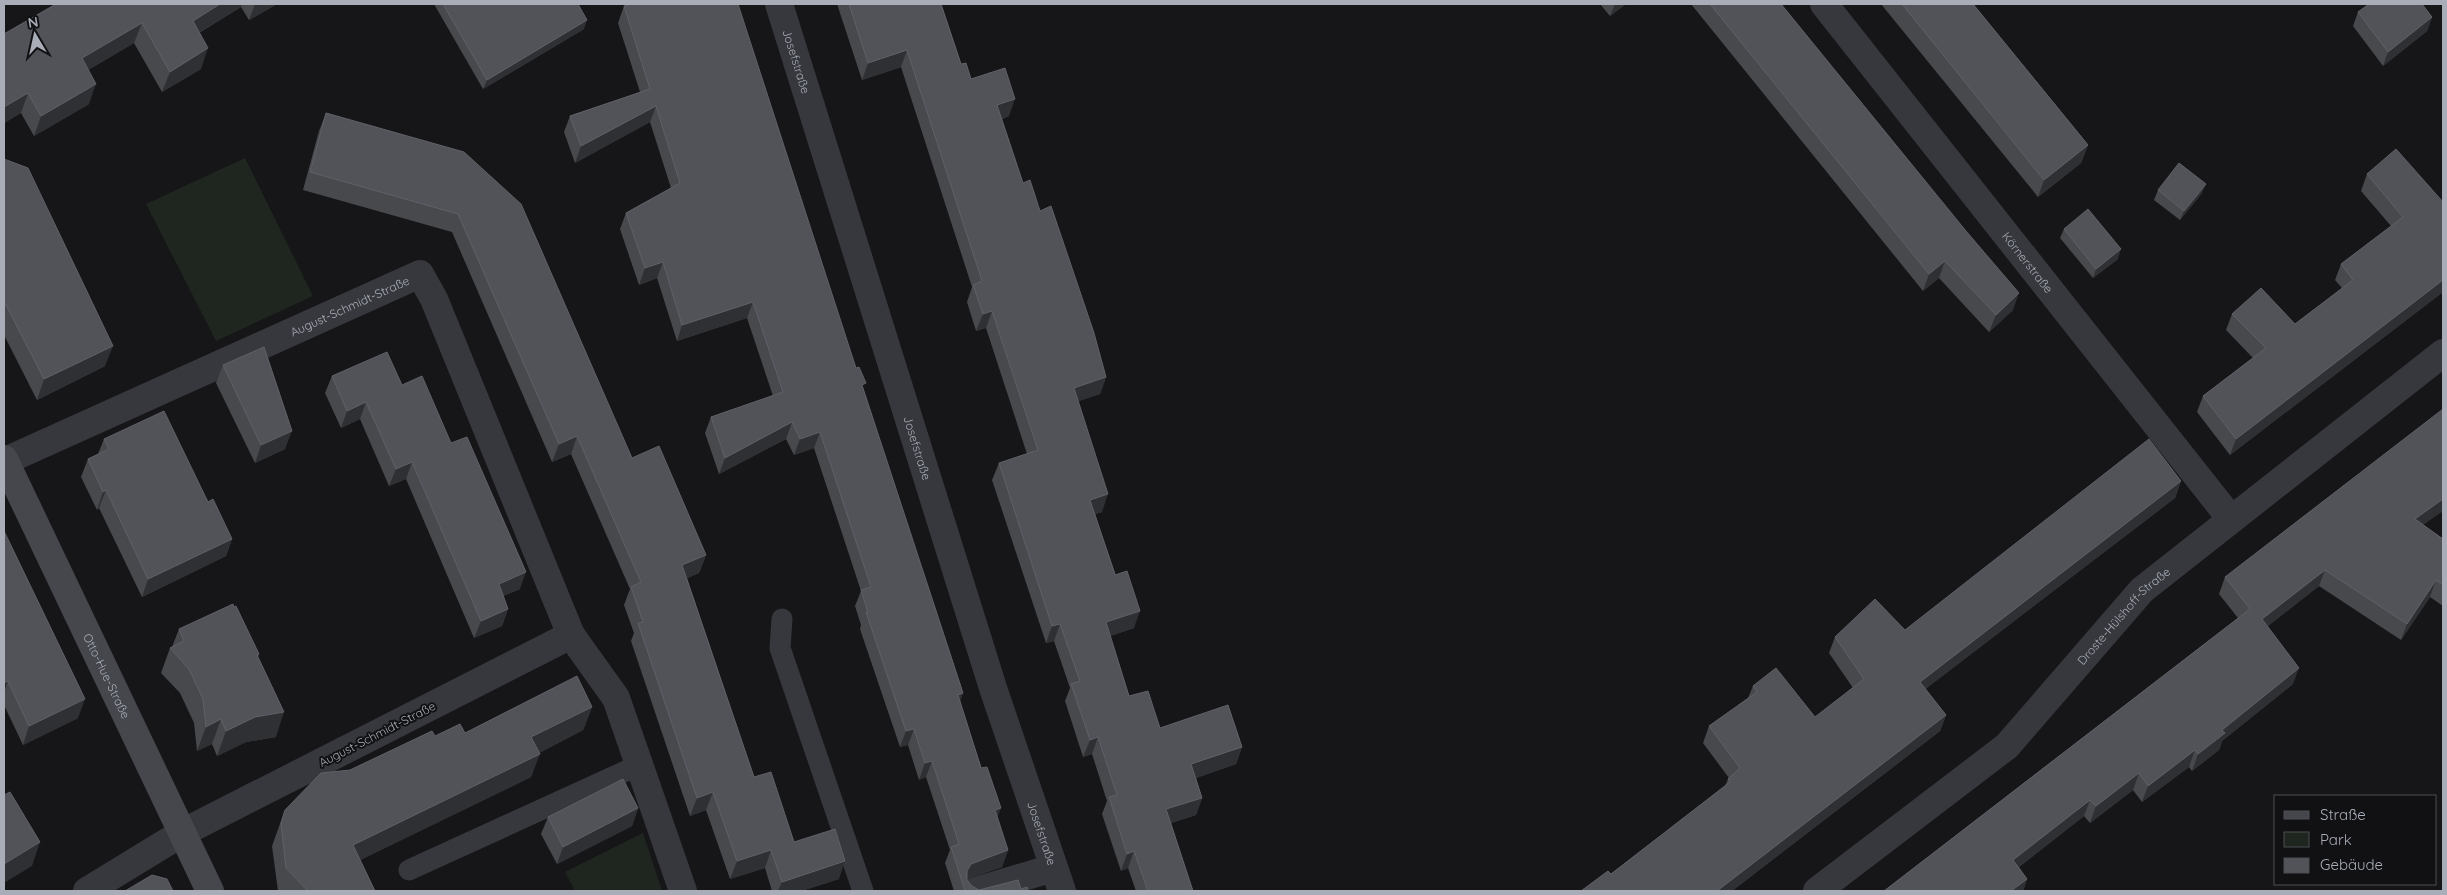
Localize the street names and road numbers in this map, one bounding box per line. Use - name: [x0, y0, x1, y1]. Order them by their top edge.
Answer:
- street label: Josefstraße: [780, 27, 814, 95]
- street label: Körnerstraße: [1999, 228, 2057, 296]
- street label: August-Schmidt-Straße: [288, 272, 412, 339]
- street label: Josefstraße: [901, 414, 935, 482]
- street label: Droste-Hülshoff-Straße: [2074, 563, 2173, 667]
- street label: Otto-Hue-Straße: [81, 631, 134, 721]
- street label: August-Schmidt-Straße: [316, 698, 438, 770]
- street label: Josefstraße: [1025, 799, 1060, 867]

